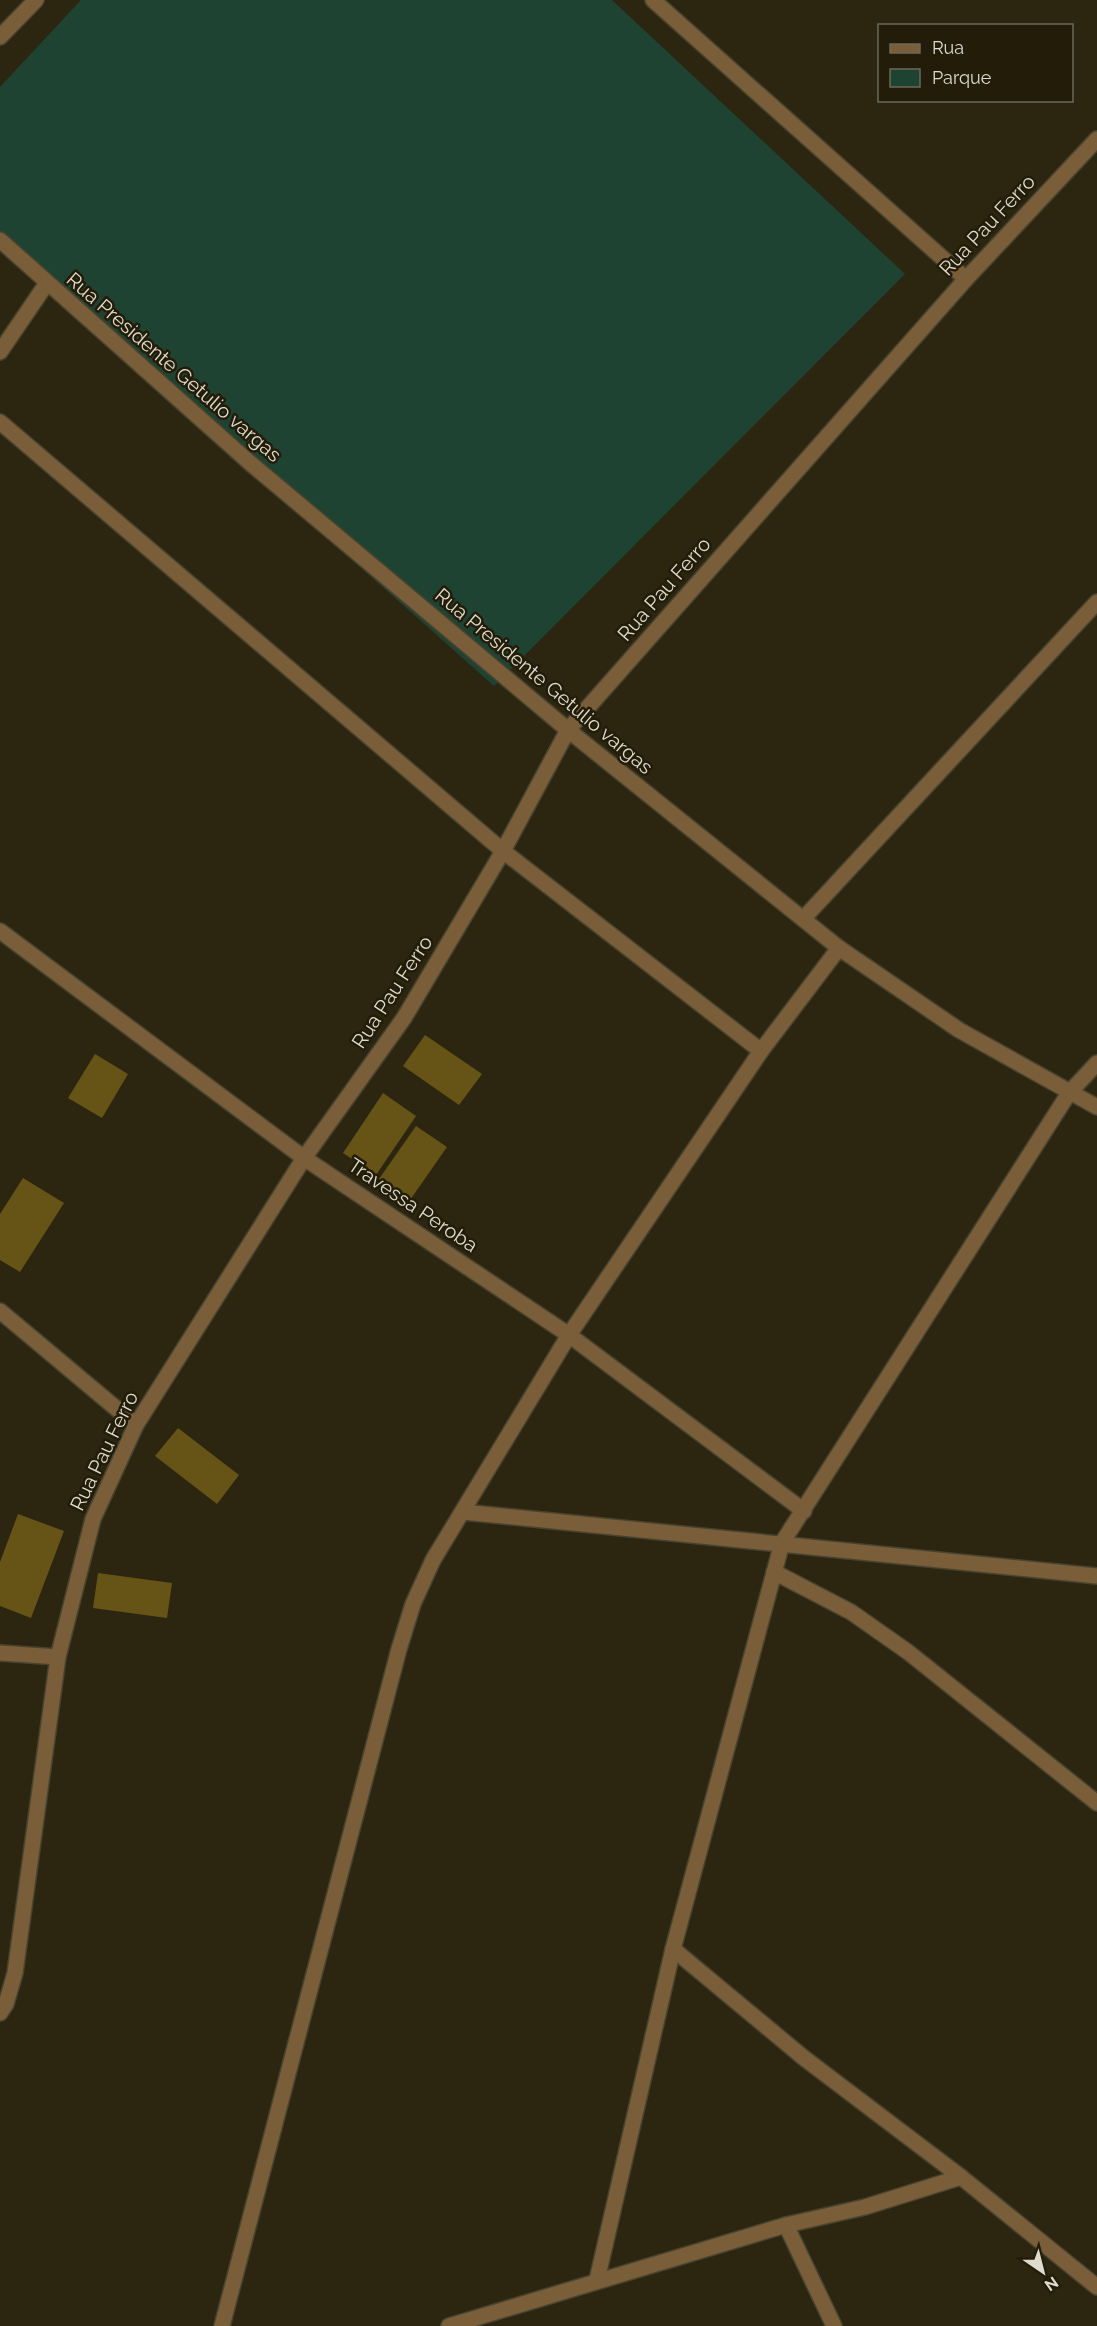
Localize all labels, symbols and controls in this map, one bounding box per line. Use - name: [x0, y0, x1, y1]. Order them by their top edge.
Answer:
- legend: [878, 24, 1073, 102]
- text: Rua: [932, 37, 964, 58]
- text: Parque: [932, 67, 992, 88]
- street label: Rua Pau Ferro: [934, 169, 1040, 281]
- street label: Rua Presidente Getulio vargas: [62, 267, 286, 467]
- street label: Rua Pau Ferro: [612, 532, 716, 646]
- street label: Rua Presidente Getulio vargas: [430, 583, 658, 779]
- street label: Rua Pau Ferro: [347, 931, 437, 1053]
- street label: Travessa Peroba: [344, 1153, 482, 1257]
- street label: Rua Pau Ferro: [65, 1387, 143, 1514]
- north arrow: [1013, 2242, 1073, 2302]
- text: N: [1041, 2273, 1062, 2295]

